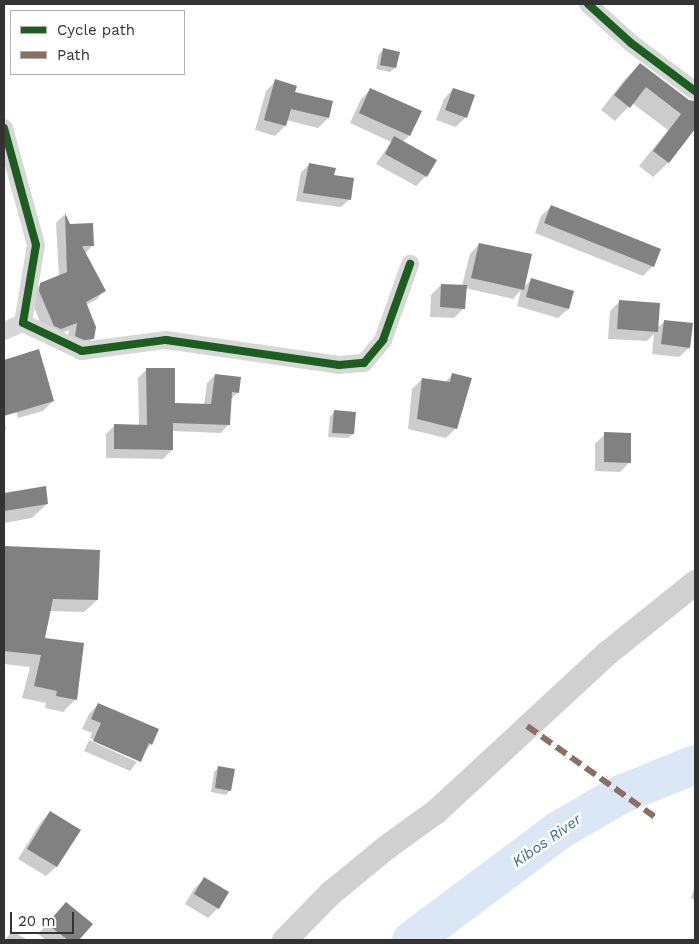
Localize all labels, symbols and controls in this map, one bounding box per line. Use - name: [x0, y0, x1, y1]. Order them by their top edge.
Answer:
- legend: [10, 10, 185, 75]
- text: Cycle path: [57, 21, 135, 39]
- text: Path: [57, 46, 90, 64]
- water label: Kibos River: [509, 811, 585, 871]
- scale bar: [12, 902, 76, 934]
- text: 20 m: [18, 912, 56, 930]

